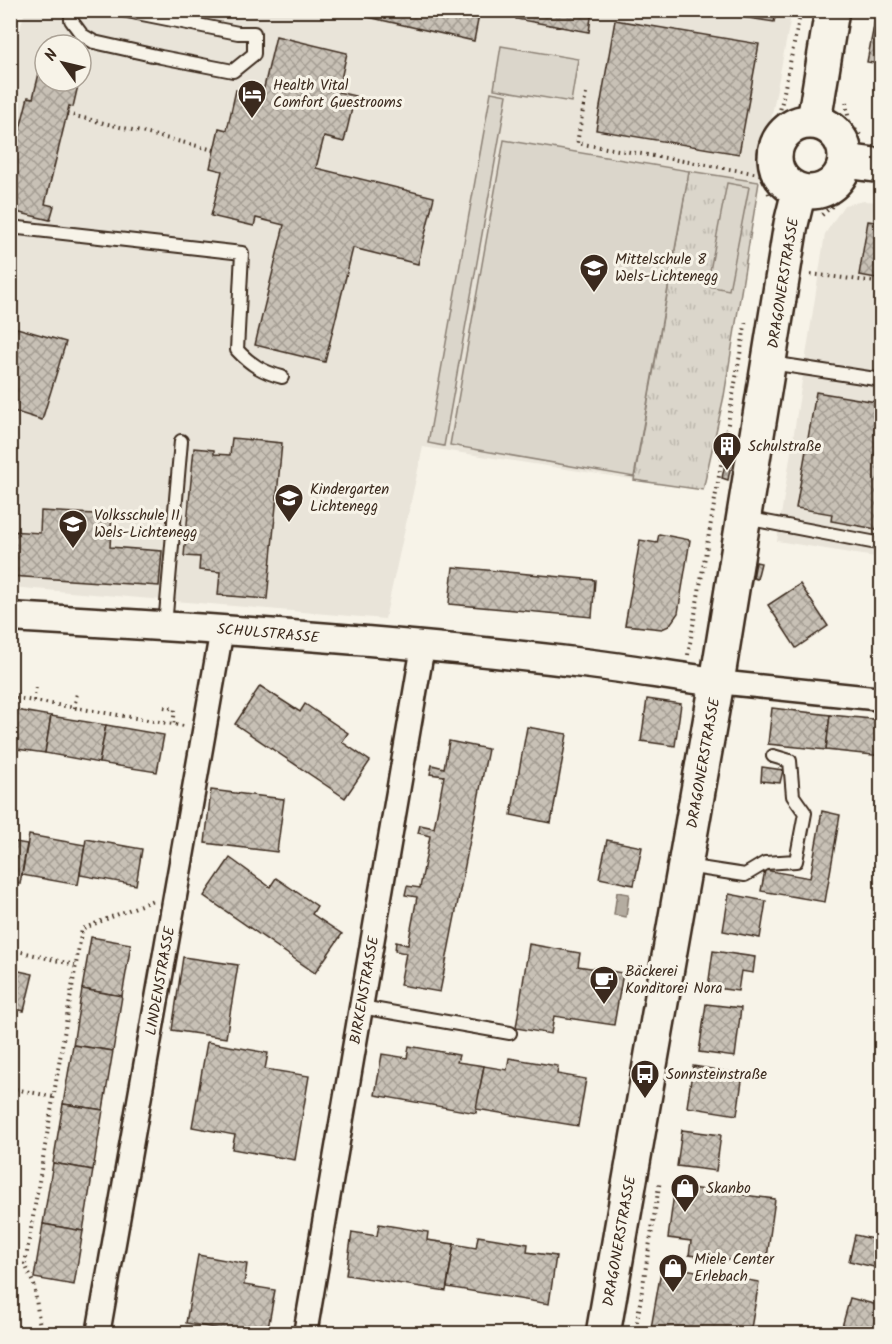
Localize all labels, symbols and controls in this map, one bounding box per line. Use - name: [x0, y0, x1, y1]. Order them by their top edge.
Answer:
- north arrow: [33, 33, 93, 93]
- text: N: [39, 44, 65, 67]
- place label: Health Vital Comfort Guestrooms: [273, 74, 403, 115]
- hotel icon: Health Vital Comfort Guestrooms: [236, 78, 268, 120]
- street label: DRAGONERSTRASSE: [762, 215, 806, 350]
- place label: Mittelschule 8 Wels-Lichtenegg: [615, 248, 718, 289]
- school or university icon: Mittelschule 8 Wels-Lichtenegg: [578, 252, 610, 294]
- building icon: Schulstraße: [711, 430, 743, 472]
- place label: Schulstraße: [748, 435, 822, 459]
- place label: Kindergarten Lichtenegg: [310, 478, 389, 519]
- school or university icon: Kindergarten Lichtenegg: [273, 482, 305, 524]
- place label: Volksschule 11 Wels-Lichtenegg: [94, 504, 197, 545]
- school or university icon: Volksschule 11 Wels-Lichtenegg: [57, 508, 89, 550]
- street label: SCHULSTRASSE: [216, 618, 321, 651]
- street label: DRAGONERSTRASSE: [681, 695, 727, 830]
- street label: LINDENSTRASSE: [140, 924, 183, 1038]
- street label: BIRKENSTRASSE: [344, 933, 387, 1046]
- place label: Bäckerei Konditorei Nora: [625, 960, 723, 1001]
- cafe icon: Bäckerei Konditorei Nora: [588, 964, 620, 1006]
- bus stop icon: Sonnsteinstraße: [629, 1058, 661, 1100]
- place label: Sonnsteinstraße: [666, 1063, 767, 1087]
- shop icon: Skanbo: [669, 1172, 701, 1214]
- street label: DRAGONERSTRASSE: [597, 1173, 643, 1308]
- place label: Skanbo: [706, 1177, 751, 1201]
- place label: Miele Center Erlebach: [694, 1248, 775, 1289]
- shop icon: Miele Center Erlebach: [657, 1252, 689, 1294]

